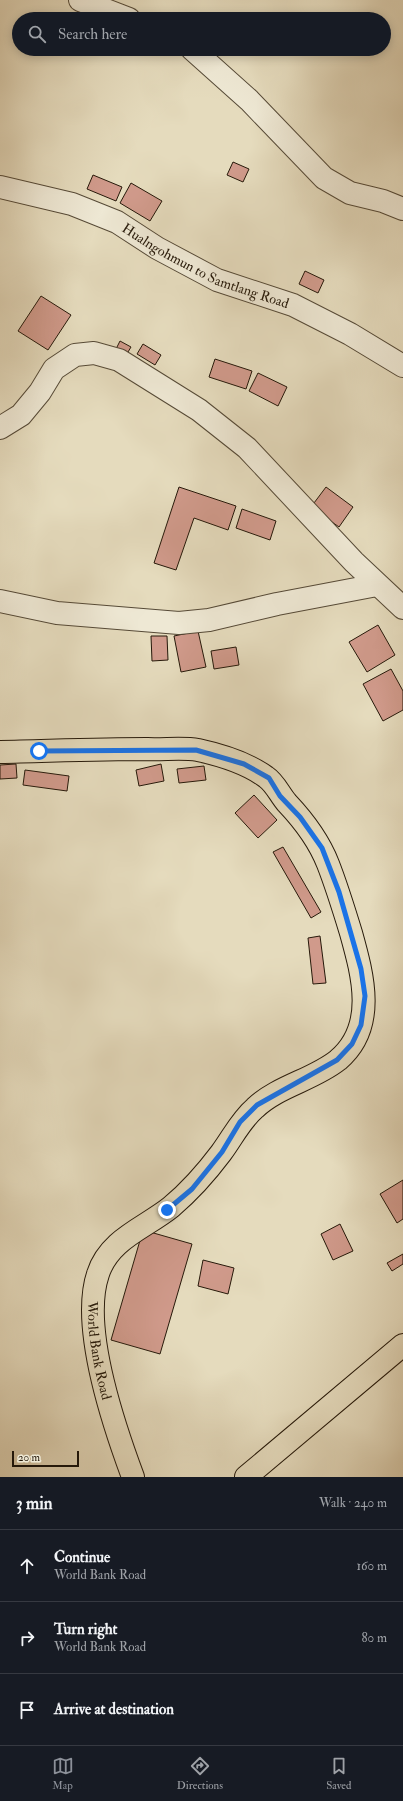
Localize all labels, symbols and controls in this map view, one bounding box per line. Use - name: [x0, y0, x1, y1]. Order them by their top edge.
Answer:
- search box: [12, 12, 391, 56]
- icon: search: [26, 23, 48, 45]
- text: Search here: [58, 25, 127, 44]
- street label: Hualngohmun to Samtlang Road: [119, 220, 291, 312]
- route start: [30, 742, 48, 760]
- route end: [158, 1201, 176, 1219]
- street label: World Bank Road: [84, 1300, 115, 1402]
- scale bar: [12, 1449, 79, 1468]
- text: 20 m: [18, 1451, 40, 1464]
- text: 3 min: [16, 1493, 53, 1514]
- text: Walk · 240 m: [319, 1495, 387, 1511]
- text: Continue: [54, 1548, 110, 1567]
- icon: ahead: [16, 1555, 38, 1577]
- text: 160 m: [356, 1558, 387, 1574]
- text: World Bank Road: [54, 1567, 146, 1583]
- text: Turn right: [54, 1620, 117, 1639]
- icon: right: [16, 1627, 38, 1649]
- text: 80 m: [361, 1630, 387, 1646]
- text: World Bank Road: [54, 1639, 146, 1655]
- icon: arrive: [16, 1699, 38, 1721]
- text: Arrive at destination: [54, 1700, 174, 1719]
- tab: Map: [52, 1755, 74, 1792]
- tab: Directions: [177, 1755, 223, 1792]
- tab: Saved: [326, 1755, 351, 1792]

